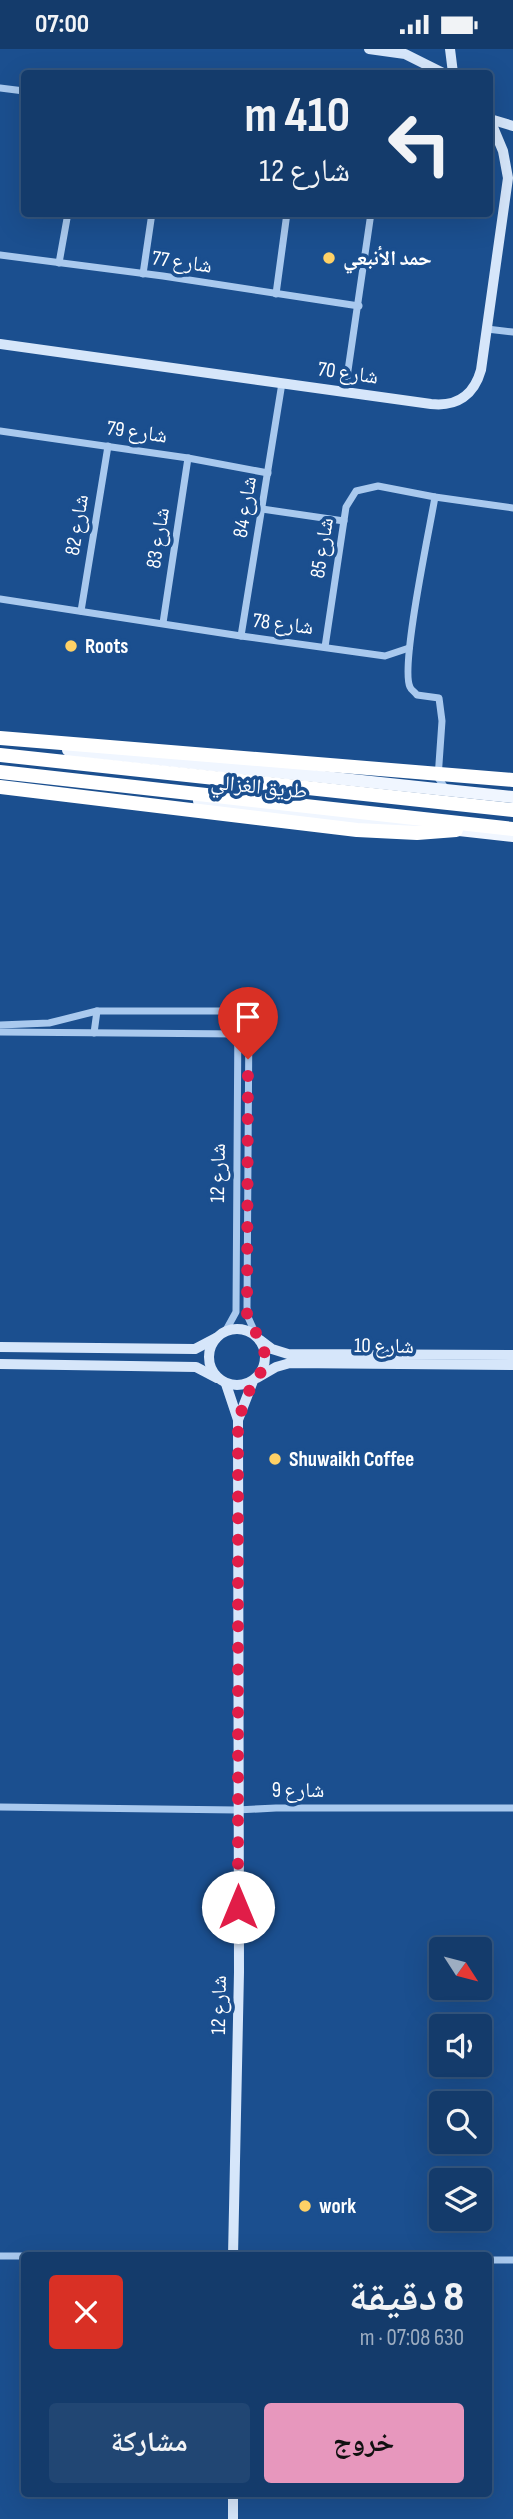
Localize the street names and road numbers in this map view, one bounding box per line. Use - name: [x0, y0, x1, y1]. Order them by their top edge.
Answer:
- street label: شارع 77: [150, 245, 214, 279]
- street label: شارع 70: [316, 356, 380, 390]
- street label: شارع 79: [105, 415, 169, 449]
- street label: شارع 84: [228, 475, 262, 539]
- street label: شارع 82: [60, 493, 94, 557]
- street label: شارع 83: [141, 506, 175, 570]
- street label: شارع 85: [305, 516, 339, 580]
- street label: شارع 78: [251, 608, 315, 640]
- street label: طريق الغزالي: [209, 770, 308, 808]
- street label: شارع 12: [205, 1143, 231, 1203]
- street label: شارع 10: [354, 1333, 414, 1359]
- street label: شارع 9: [272, 1778, 324, 1803]
- street label: شارع 12: [206, 1975, 232, 2035]

